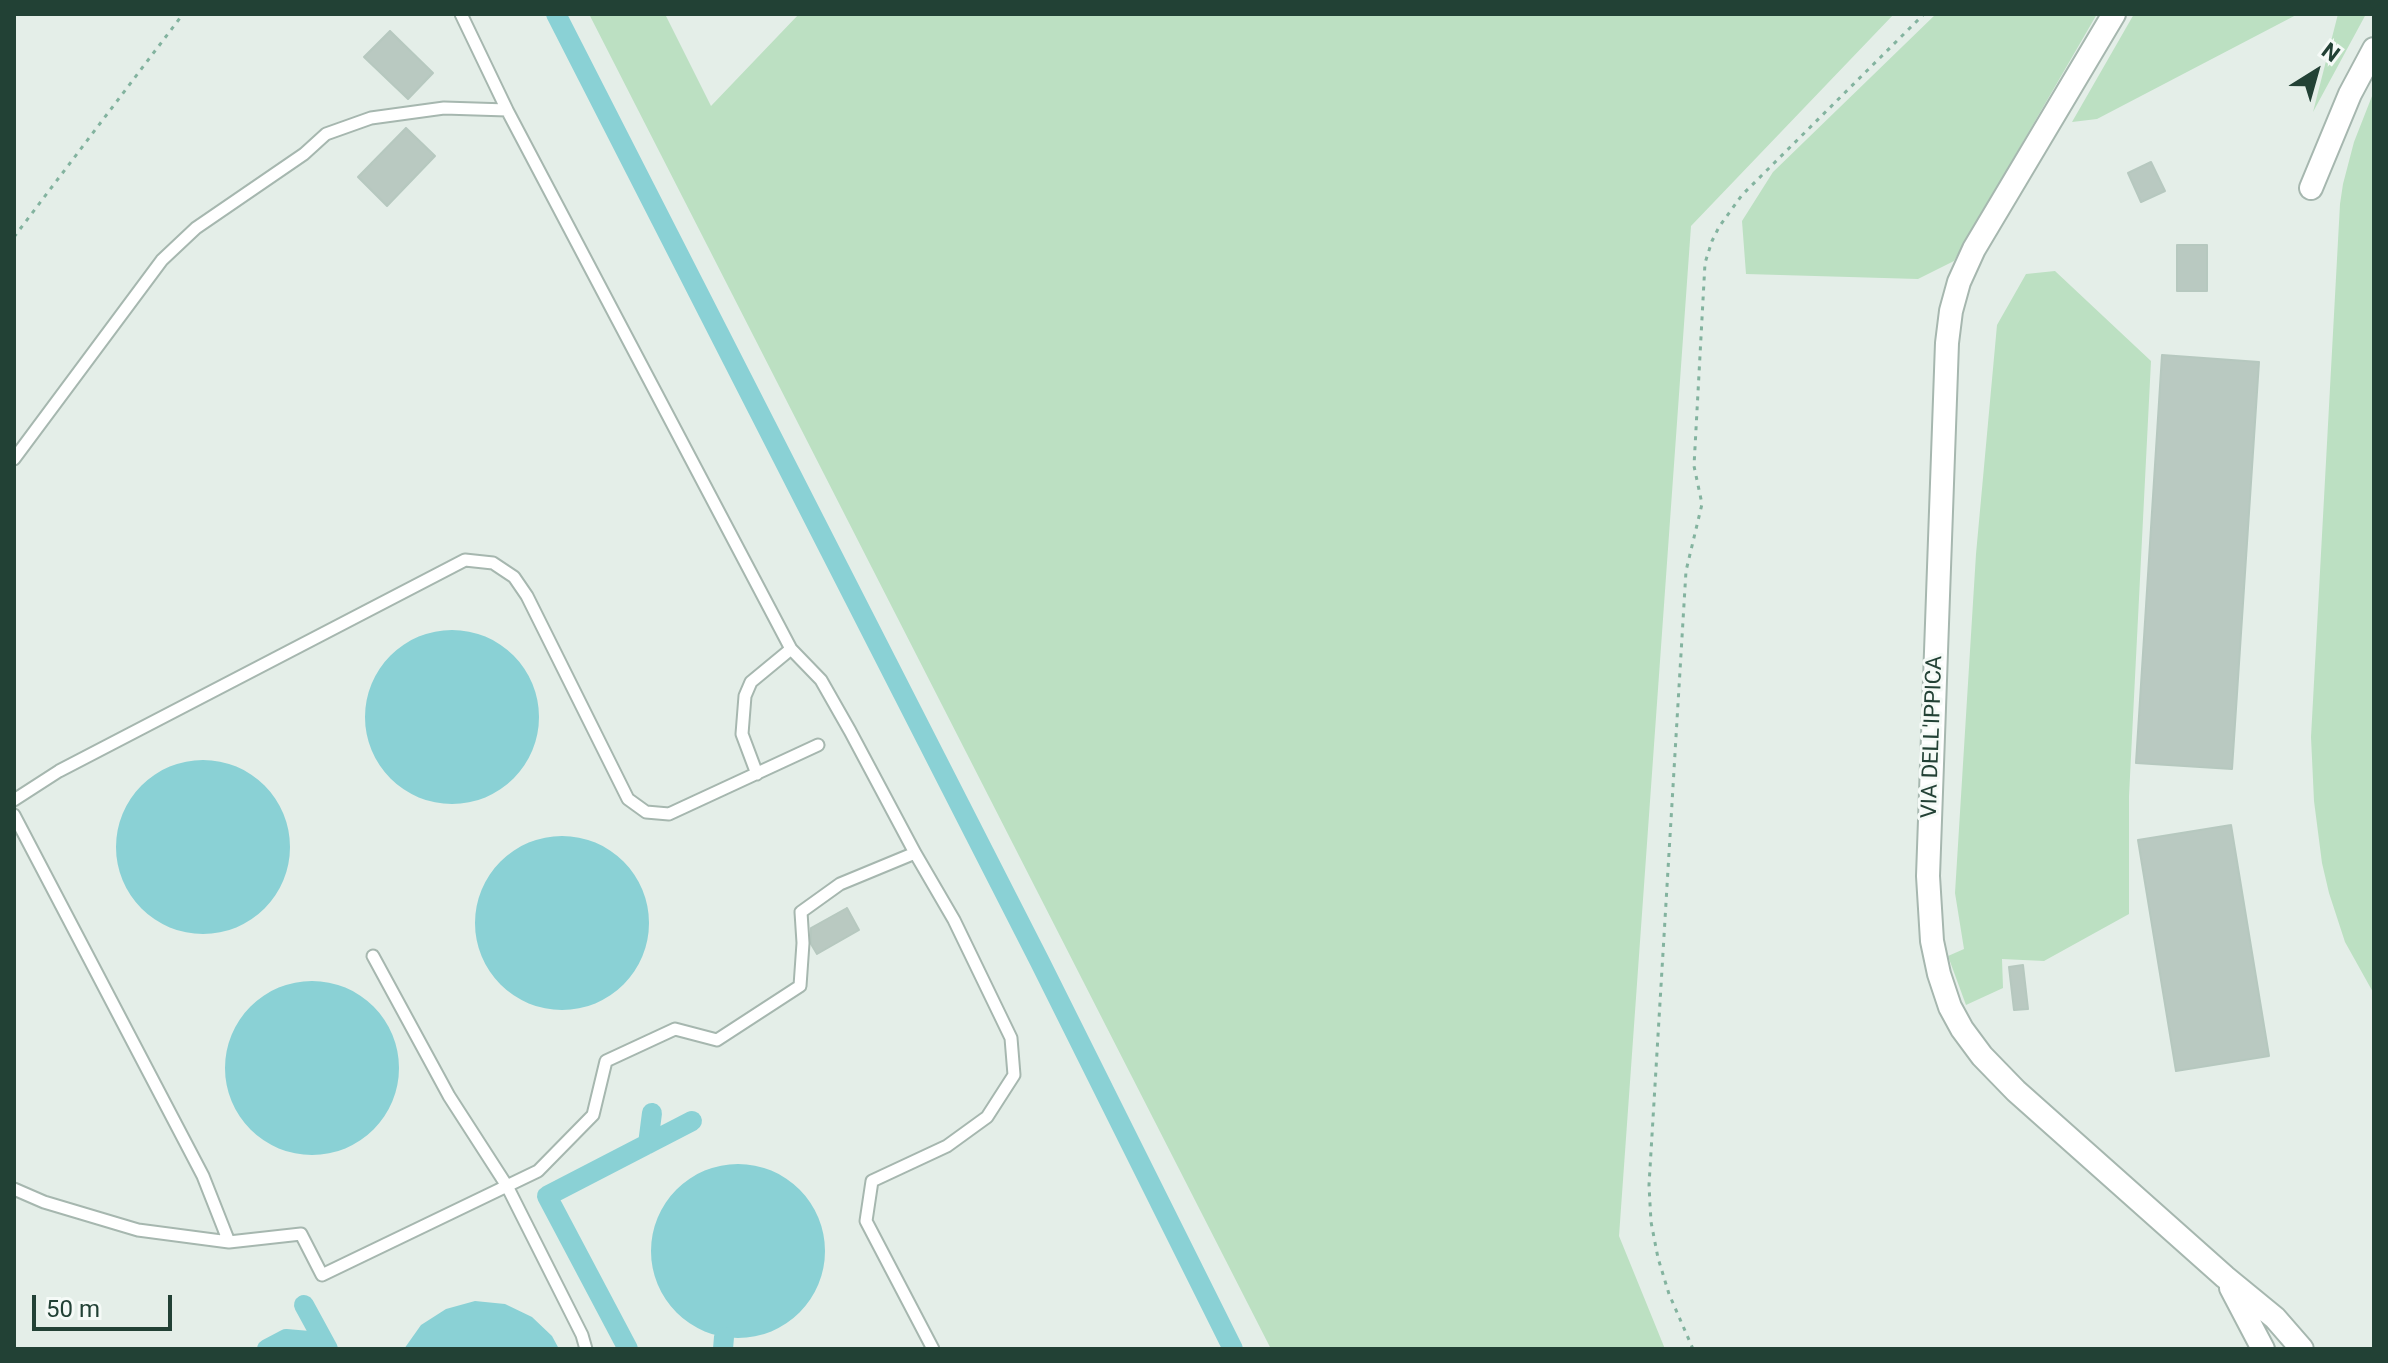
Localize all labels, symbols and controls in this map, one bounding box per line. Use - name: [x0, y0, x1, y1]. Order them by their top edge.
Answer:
- north arrow: [2276, 32, 2356, 112]
- text: N: [2317, 38, 2344, 67]
- street label: VIA DELL'IPPICA: [1917, 655, 1949, 819]
- scale bar: [36, 1279, 176, 1329]
- text: 50 m: [46, 1295, 100, 1323]

